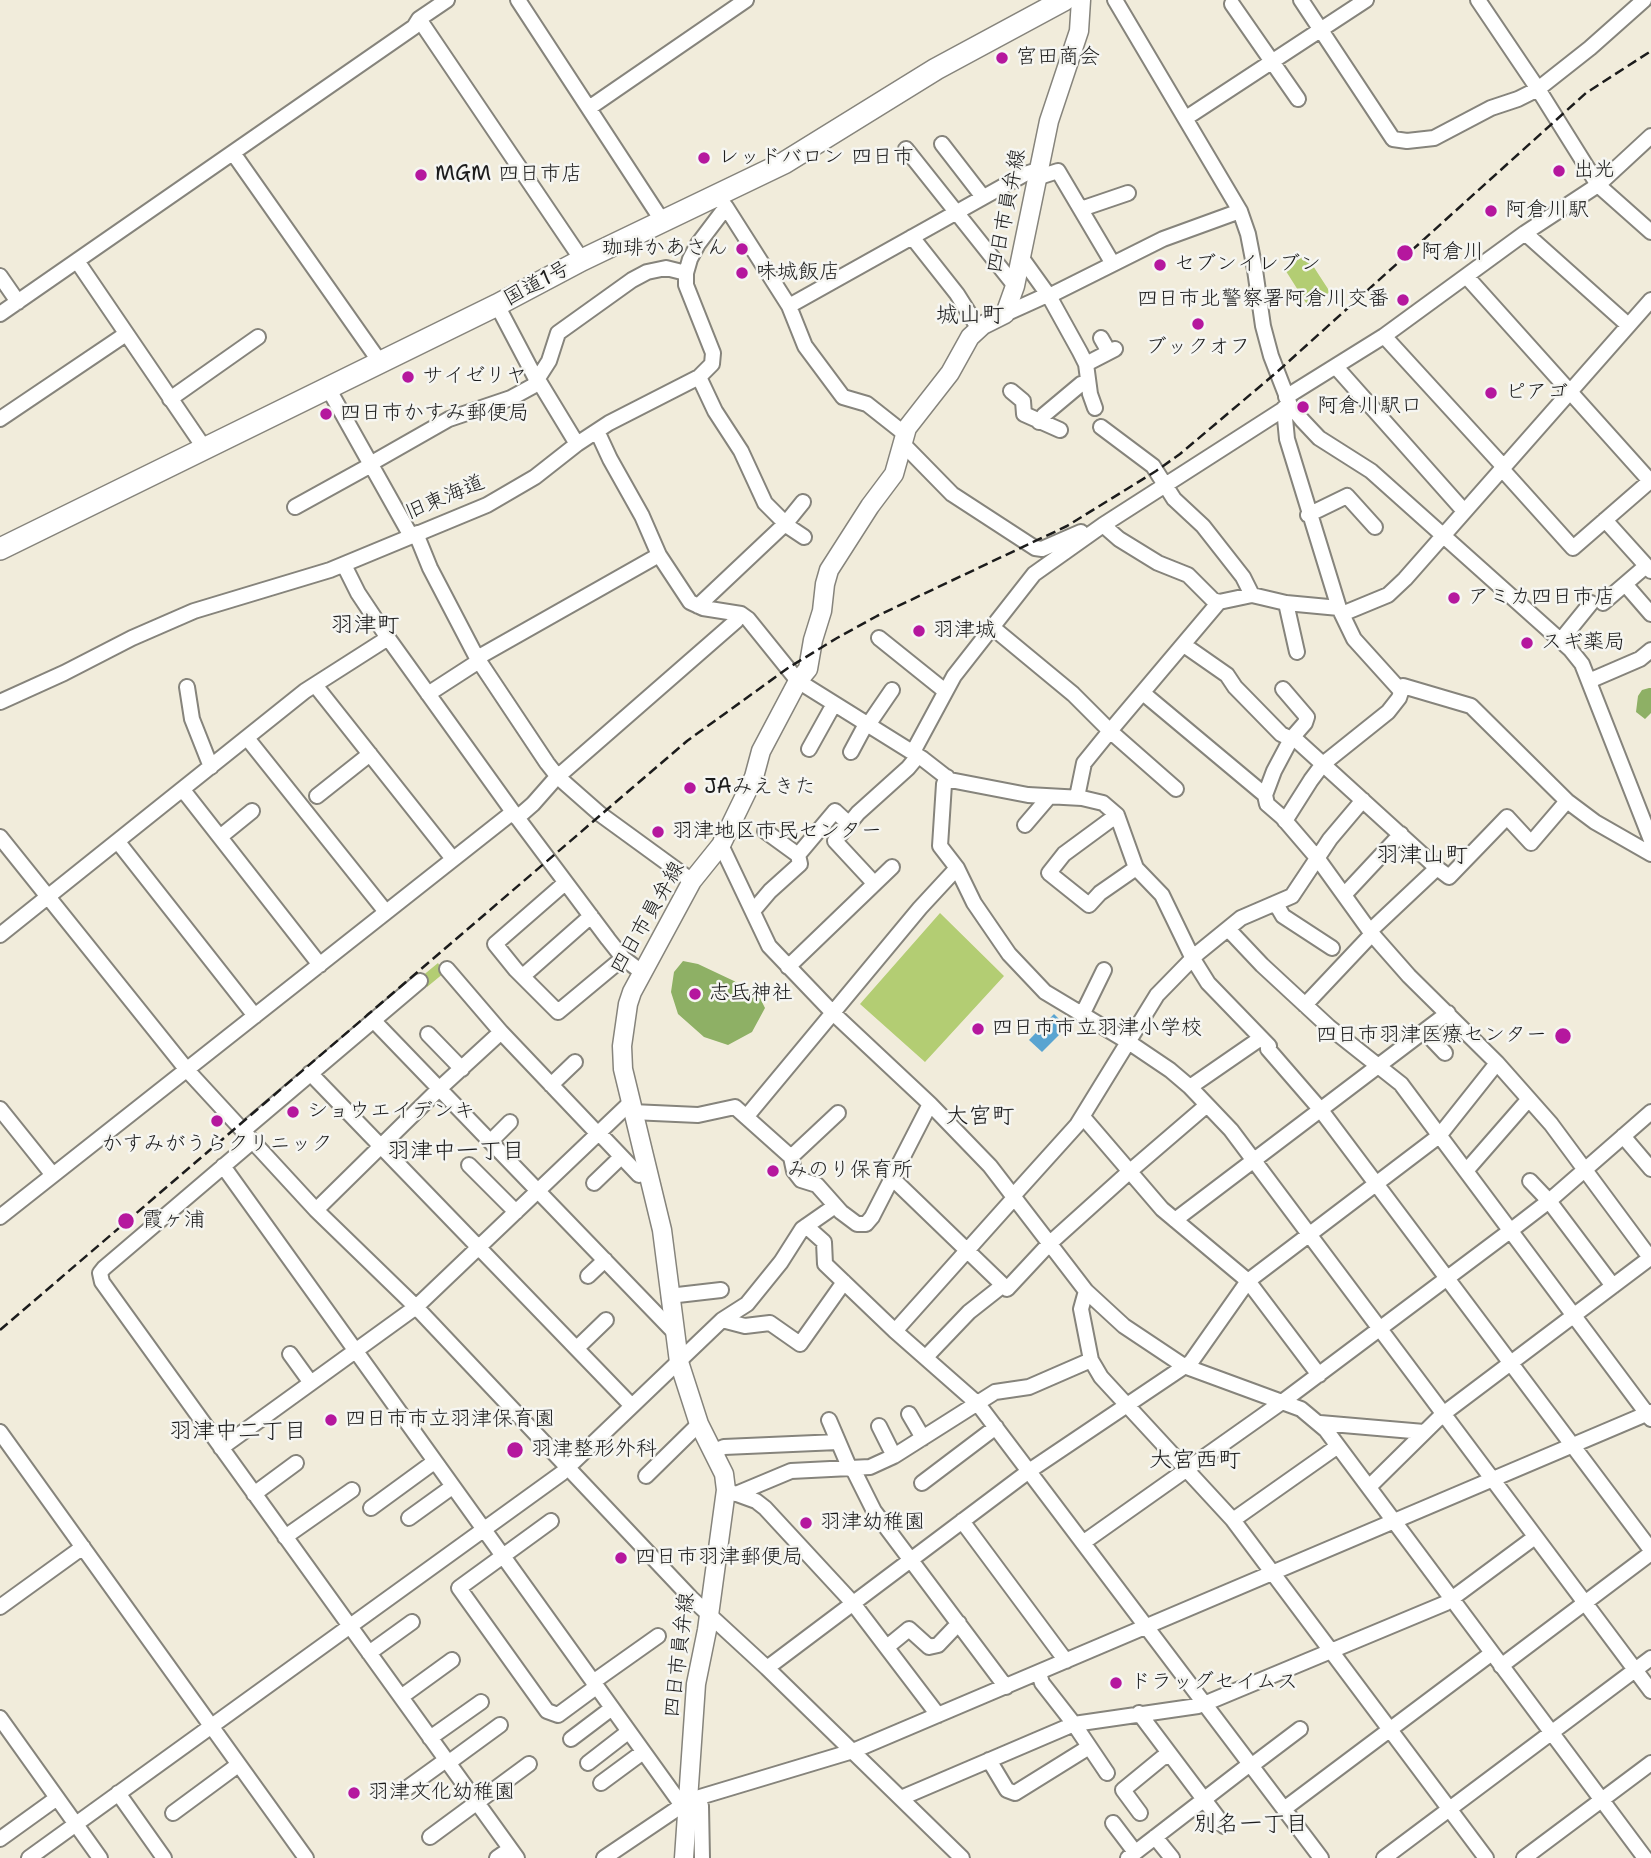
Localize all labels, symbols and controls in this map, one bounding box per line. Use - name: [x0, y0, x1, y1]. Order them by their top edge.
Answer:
- place label: 宮田商会: [1016, 45, 1100, 71]
- marker: 宮田商会: [994, 50, 1010, 66]
- place label: レッドバロン 四日市: [718, 145, 914, 171]
- street label: 四日市員弁線: [983, 147, 1031, 275]
- marker: レッドバロン 四日市: [696, 150, 712, 166]
- place label: 出光: [1573, 158, 1615, 184]
- place label: MGM 四日市店: [435, 162, 582, 188]
- marker: 出光: [1551, 163, 1567, 179]
- marker: MGM 四日市店: [413, 167, 429, 183]
- place label: 阿倉川駅: [1505, 198, 1589, 224]
- marker: 阿倉川駅: [1483, 203, 1499, 219]
- place label: 珈琲かあさん: [602, 236, 728, 262]
- place label: 阿倉川: [1421, 240, 1484, 266]
- marker: 珈琲かあさん: [734, 241, 750, 257]
- marker: 阿倉川: [1395, 243, 1415, 263]
- place label: セブンイレブン: [1174, 252, 1321, 278]
- street label: 国道1号: [499, 256, 575, 312]
- marker: セブンイレブン: [1152, 257, 1168, 273]
- place label: 味城飯店: [756, 260, 840, 286]
- marker: 味城飯店: [734, 265, 750, 281]
- place label: 四日市北警察署阿倉川交番: [1137, 287, 1389, 313]
- marker: 四日市北警察署阿倉川交番: [1395, 292, 1411, 308]
- district label: 城山町: [936, 302, 1004, 330]
- marker: ブックオフ: [1190, 316, 1206, 332]
- place label: ブックオフ: [1146, 335, 1250, 361]
- place label: サイゼリヤ: [422, 364, 527, 390]
- marker: サイゼリヤ: [400, 369, 416, 385]
- place label: ピアゴ: [1505, 380, 1568, 406]
- marker: ピアゴ: [1483, 385, 1499, 401]
- place label: 阿倉川駅口: [1317, 394, 1422, 420]
- marker: 阿倉川駅口: [1295, 399, 1311, 415]
- place label: 四日市かすみ郵便局: [340, 401, 529, 427]
- marker: 四日市かすみ郵便局: [318, 406, 334, 422]
- street label: 旧東海道: [401, 470, 489, 526]
- place label: アミカ四日市店: [1468, 585, 1615, 611]
- marker: アミカ四日市店: [1446, 590, 1462, 606]
- district label: 羽津町: [331, 612, 399, 640]
- place label: 羽津城: [933, 618, 996, 644]
- marker: 羽津城: [911, 623, 927, 639]
- place label: スギ薬局: [1541, 630, 1625, 656]
- marker: スギ薬局: [1519, 635, 1535, 651]
- place label: JAみえきた: [704, 775, 816, 801]
- marker: JAみえきた: [682, 780, 698, 796]
- place label: 羽津地区市民センター: [672, 819, 882, 845]
- marker: 羽津地区市民センター: [650, 824, 666, 840]
- district label: 羽津山町: [1376, 842, 1468, 870]
- street label: 四日市員弁線: [606, 857, 690, 979]
- place label: 志氐神社: [709, 981, 793, 1007]
- marker: 志氐神社: [687, 986, 703, 1002]
- place label: 四日市市立羽津小学校: [992, 1016, 1202, 1042]
- marker: 四日市市立羽津小学校: [970, 1021, 986, 1037]
- place label: 四日市羽津医療センター: [1316, 1023, 1547, 1049]
- marker: 四日市羽津医療センター: [1553, 1026, 1573, 1046]
- place label: ショウエイデンキ: [307, 1099, 475, 1125]
- district label: 大宮町: [946, 1103, 1014, 1131]
- marker: ショウエイデンキ: [285, 1104, 301, 1120]
- marker: かすみがうらクリニック: [209, 1113, 225, 1129]
- place label: かすみがうらクリニック: [102, 1132, 332, 1158]
- district label: 羽津中一丁目: [387, 1138, 525, 1166]
- place label: みのり保育所: [787, 1158, 913, 1184]
- marker: みのり保育所: [765, 1163, 781, 1179]
- place label: 霞ヶ浦: [142, 1208, 205, 1234]
- marker: 霞ヶ浦: [116, 1211, 136, 1231]
- place label: 四日市市立羽津保育園: [345, 1407, 555, 1433]
- marker: 四日市市立羽津保育園: [323, 1412, 339, 1428]
- district label: 羽津中二丁目: [169, 1418, 307, 1446]
- place label: 羽津整形外科: [531, 1437, 657, 1463]
- marker: 羽津整形外科: [505, 1440, 525, 1460]
- district label: 大宮西町: [1149, 1447, 1241, 1475]
- place label: 羽津幼稚園: [820, 1510, 925, 1536]
- marker: 羽津幼稚園: [798, 1515, 814, 1531]
- place label: 四日市羽津郵便局: [635, 1545, 803, 1571]
- marker: 四日市羽津郵便局: [613, 1550, 629, 1566]
- street label: 四日市員弁線: [660, 1591, 700, 1719]
- place label: ドラッグセイムス: [1130, 1670, 1298, 1696]
- marker: ドラッグセイムス: [1108, 1675, 1124, 1691]
- place label: 羽津文化幼稚園: [368, 1780, 515, 1806]
- marker: 羽津文化幼稚園: [346, 1785, 362, 1801]
- district label: 別名一丁目: [1194, 1811, 1308, 1839]

